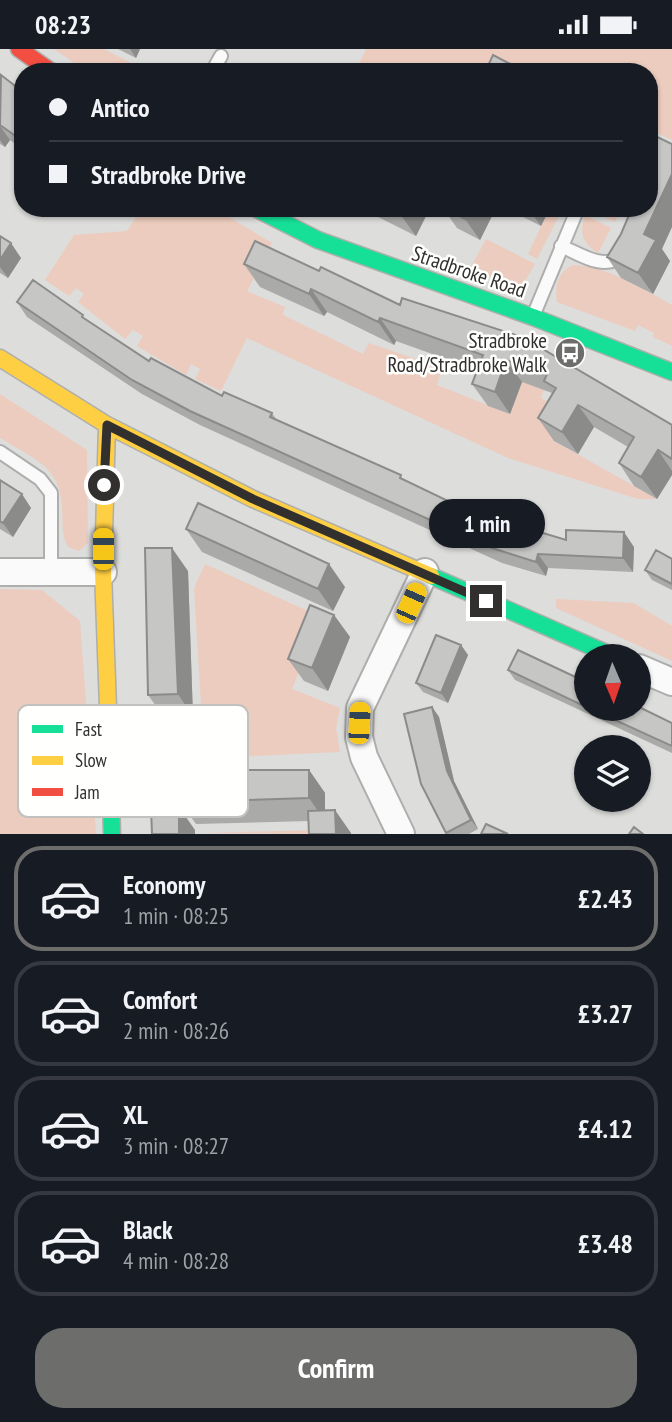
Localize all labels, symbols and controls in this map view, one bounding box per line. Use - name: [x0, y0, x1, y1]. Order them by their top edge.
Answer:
- text: 08:23: [35, 8, 91, 41]
- text: Antico: [91, 91, 149, 124]
- text: Stradbroke Drive: [91, 158, 246, 191]
- street label: Stradbroke Road: [409, 239, 530, 304]
- place label: Stradbroke Road/Stradbroke Walk: [387, 327, 547, 378]
- bus stop icon: Stradbroke Road/Stradbroke Walk: [553, 336, 587, 370]
- route start: [88, 469, 120, 501]
- callout: 1 min: [428, 499, 544, 549]
- text: 1 min: [464, 509, 510, 538]
- car: [93, 528, 114, 570]
- car: [393, 580, 430, 626]
- route end: [470, 585, 502, 617]
- north arrow: [574, 644, 651, 721]
- map controls: [574, 644, 651, 812]
- car: [348, 701, 371, 745]
- legend: [18, 705, 248, 817]
- text: Fast: [75, 717, 103, 741]
- button: layers: [574, 735, 651, 812]
- text: Slow: [75, 748, 108, 772]
- text: Jam: [74, 780, 100, 804]
- icon: car: [39, 867, 102, 930]
- text: Economy: [123, 868, 205, 901]
- text: £2.43: [578, 882, 633, 915]
- text: 1 min · 08:25: [123, 901, 229, 930]
- icon: car: [39, 982, 102, 1045]
- text: Comfort: [123, 983, 197, 1016]
- text: £3.27: [578, 997, 633, 1030]
- text: 2 min · 08:26: [123, 1016, 229, 1045]
- icon: car: [39, 1097, 102, 1160]
- text: XL: [123, 1098, 148, 1131]
- text: £4.12: [578, 1112, 633, 1145]
- text: 3 min · 08:27: [123, 1131, 229, 1160]
- icon: car: [39, 1212, 102, 1275]
- text: Black: [123, 1213, 173, 1246]
- text: £3.48: [578, 1227, 633, 1260]
- text: 4 min · 08:28: [123, 1246, 229, 1275]
- button: Confirm: [35, 1328, 637, 1408]

